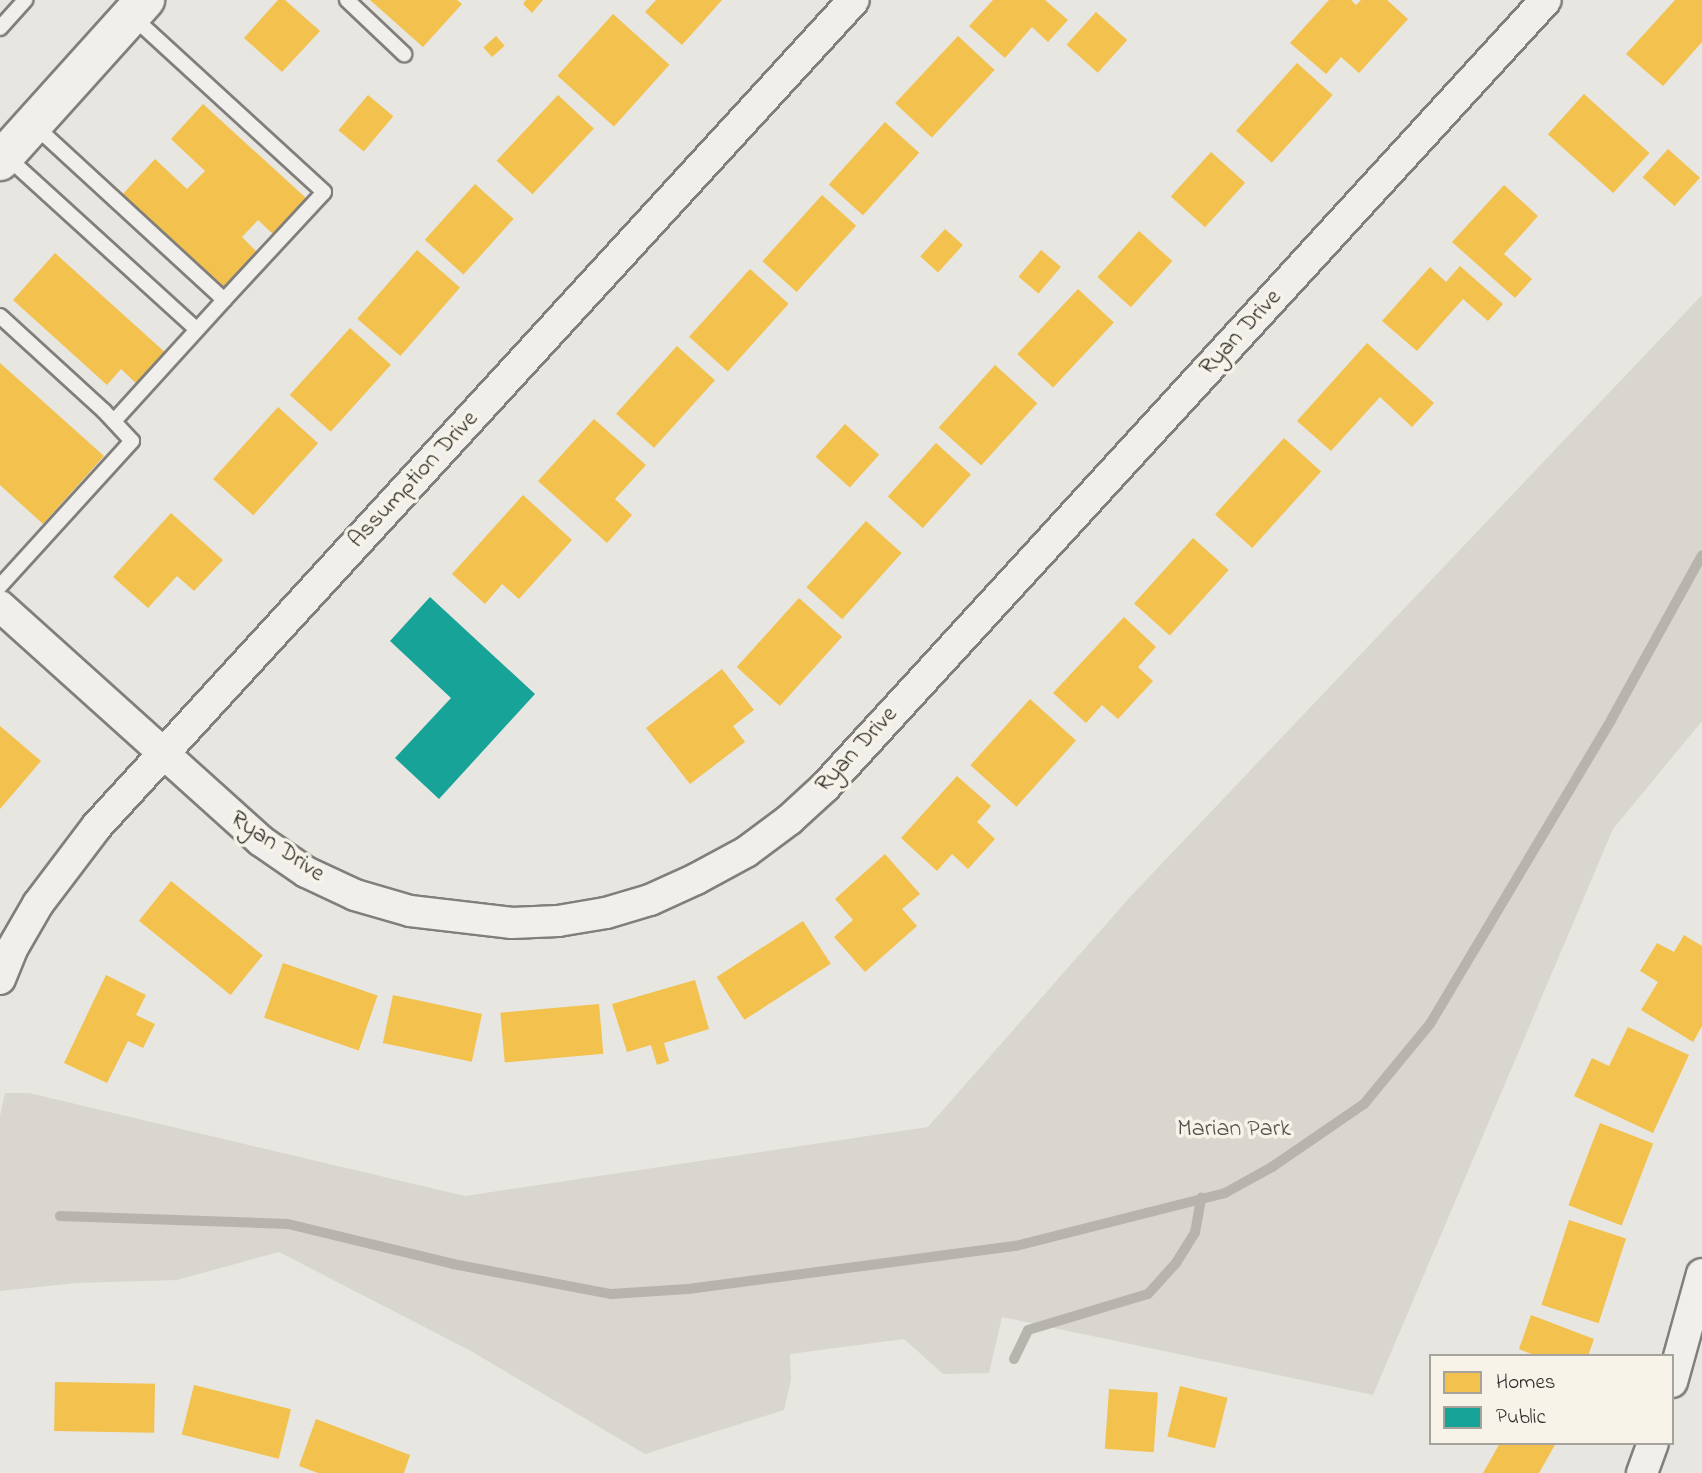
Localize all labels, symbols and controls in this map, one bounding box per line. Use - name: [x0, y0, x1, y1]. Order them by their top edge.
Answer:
- street label: Ryan Drive: [1194, 284, 1288, 382]
- street label: Assumption Drive: [343, 405, 485, 555]
- street label: Ryan Drive: [810, 701, 904, 799]
- street label: Ryan Drive: [224, 805, 330, 889]
- park label: Marian Park: [1177, 1116, 1291, 1144]
- legend: [1429, 1354, 1674, 1445]
- text: Homes: [1496, 1368, 1556, 1398]
- text: Public: [1496, 1403, 1546, 1433]

